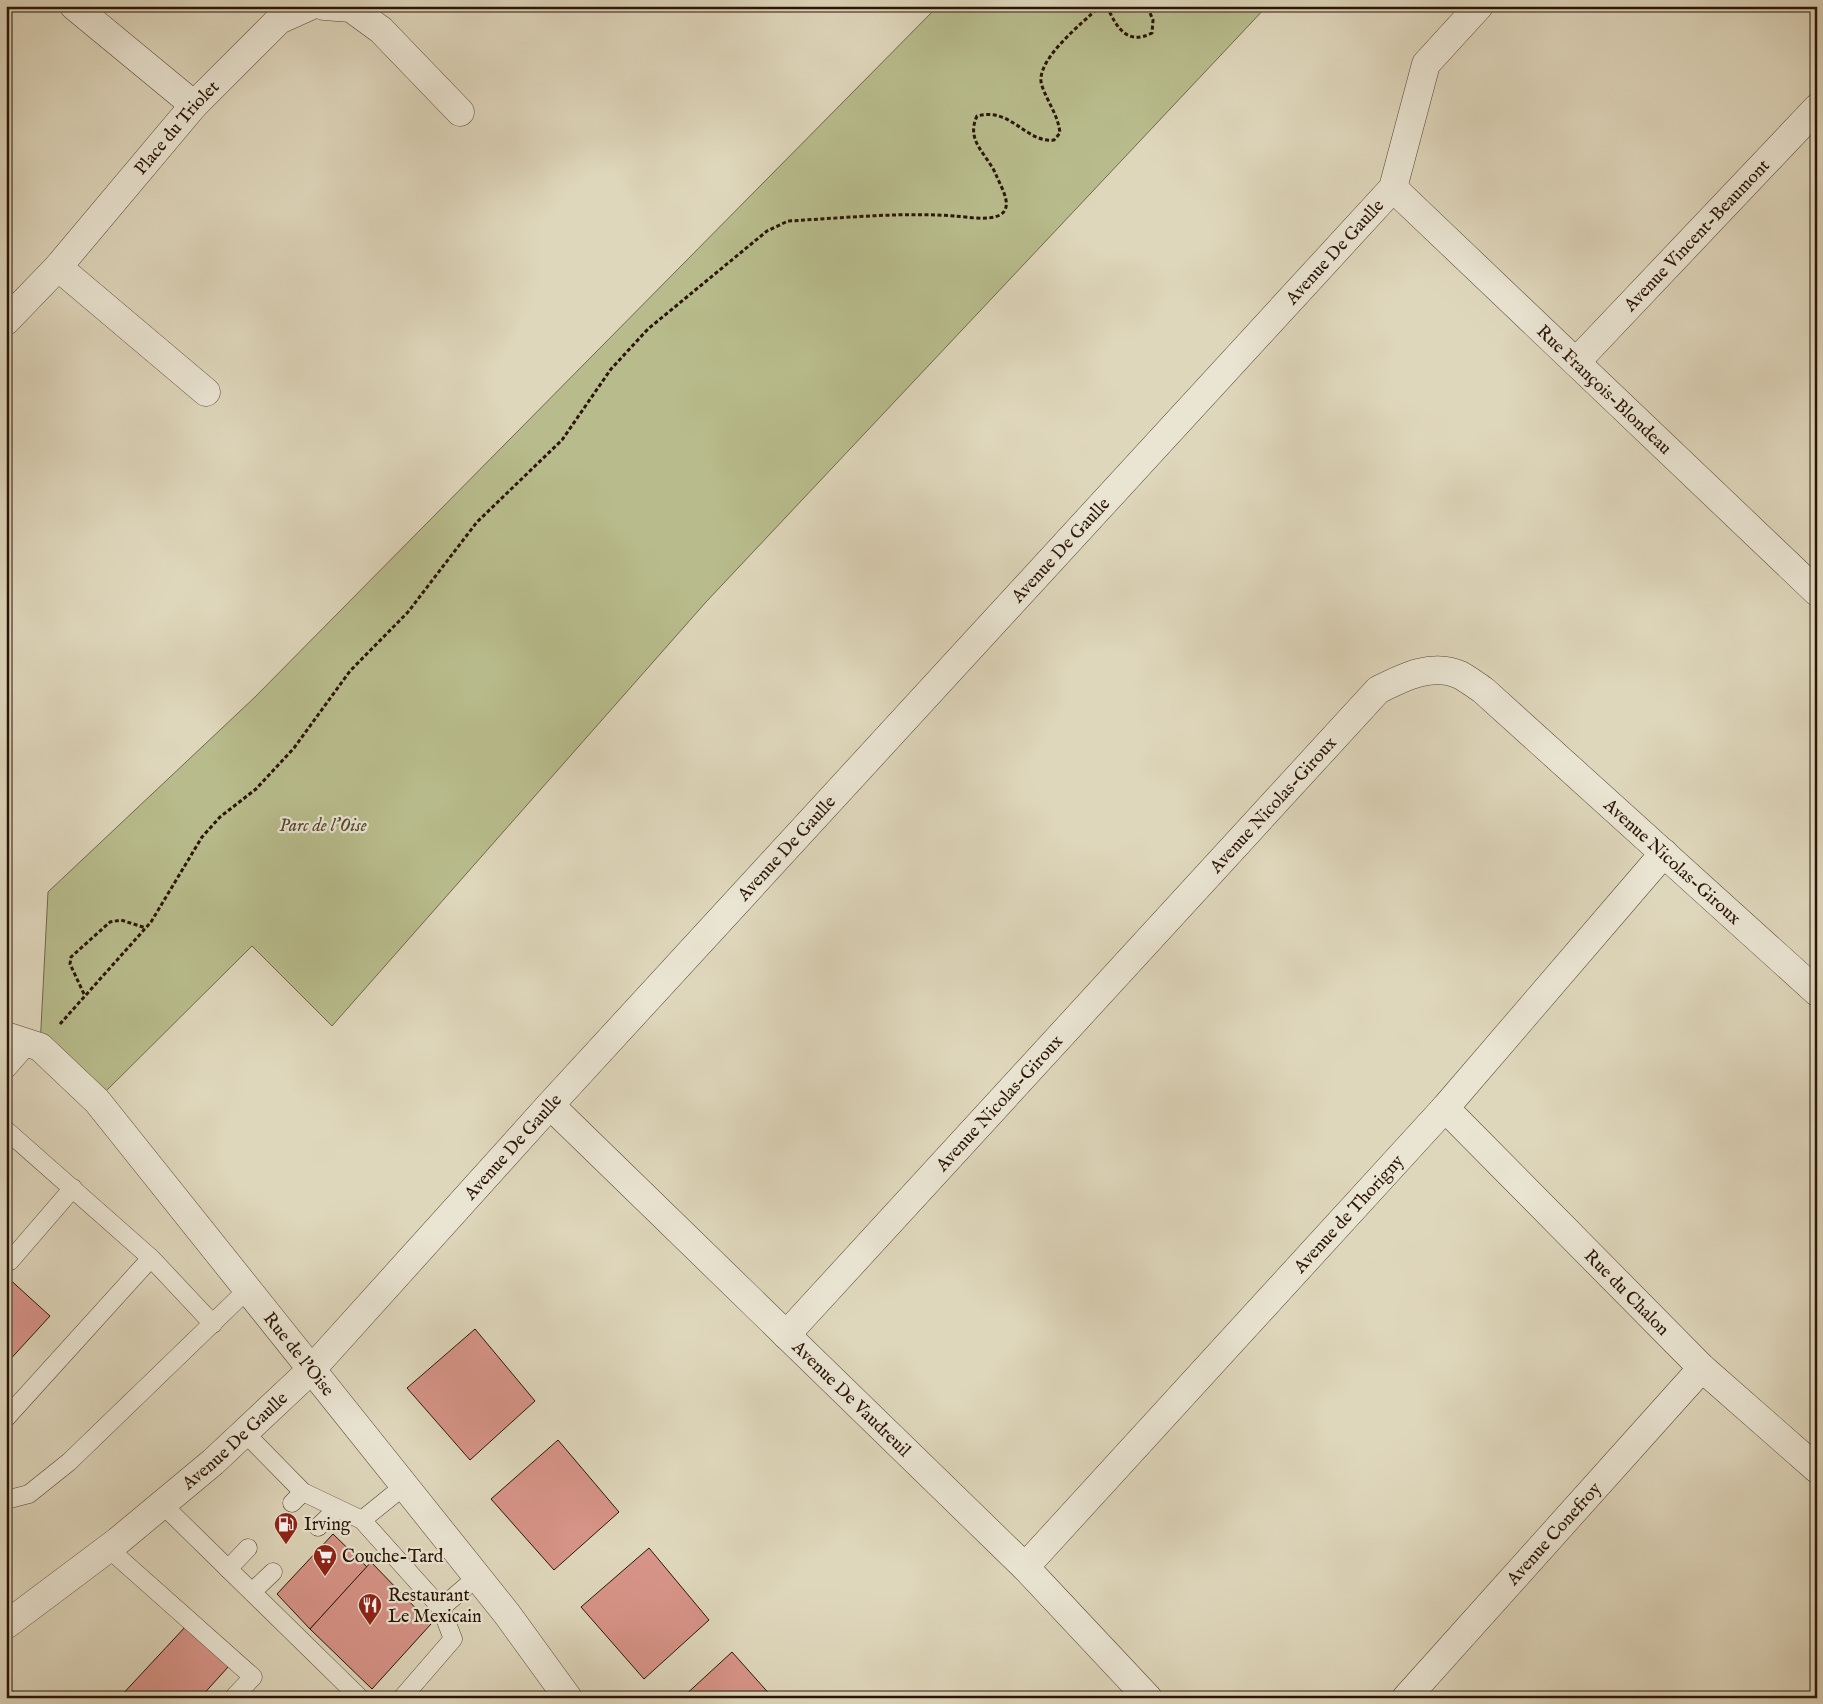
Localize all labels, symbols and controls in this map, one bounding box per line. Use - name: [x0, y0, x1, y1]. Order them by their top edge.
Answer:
- street label: Place du Triolet: [130, 76, 225, 180]
- street label: Avenue Vincent-Beaumont: [1619, 155, 1775, 318]
- street label: Avenue De Gaulle: [1281, 195, 1390, 311]
- street label: Rue François-Blondeau: [1531, 321, 1676, 460]
- street label: Avenue De Gaulle: [1007, 493, 1116, 609]
- street label: Avenue Nicolas-Giroux: [1205, 732, 1343, 879]
- street label: Avenue De Gaulle: [733, 791, 842, 907]
- street label: Avenue Nicolas-Giroux: [1597, 794, 1745, 931]
- park label: Parc de l’Oise: [279, 815, 367, 838]
- street label: Avenue Nicolas-Giroux: [931, 1031, 1069, 1178]
- street label: Avenue De Gaulle: [459, 1090, 568, 1206]
- street label: Avenue de Thorigny: [1289, 1150, 1410, 1279]
- street label: Rue du Chalon: [1578, 1245, 1674, 1342]
- street label: Rue de l'Oise: [257, 1308, 339, 1402]
- street label: Avenue De Vaudreuil: [786, 1336, 915, 1463]
- street label: Avenue De Gaulle: [177, 1388, 293, 1496]
- street label: Avenue Conefroy: [1502, 1478, 1607, 1592]
- fuel station icon: Irving: [273, 1511, 299, 1545]
- place label: Irving: [304, 1514, 351, 1537]
- supermarket icon: Couche-Tard: [312, 1543, 338, 1577]
- place label: Couche-Tard: [342, 1546, 444, 1569]
- place label: Restaurant Le Mexicain: [388, 1585, 482, 1629]
- restaurant icon: Restaurant Le Mexicain: [357, 1592, 383, 1626]

